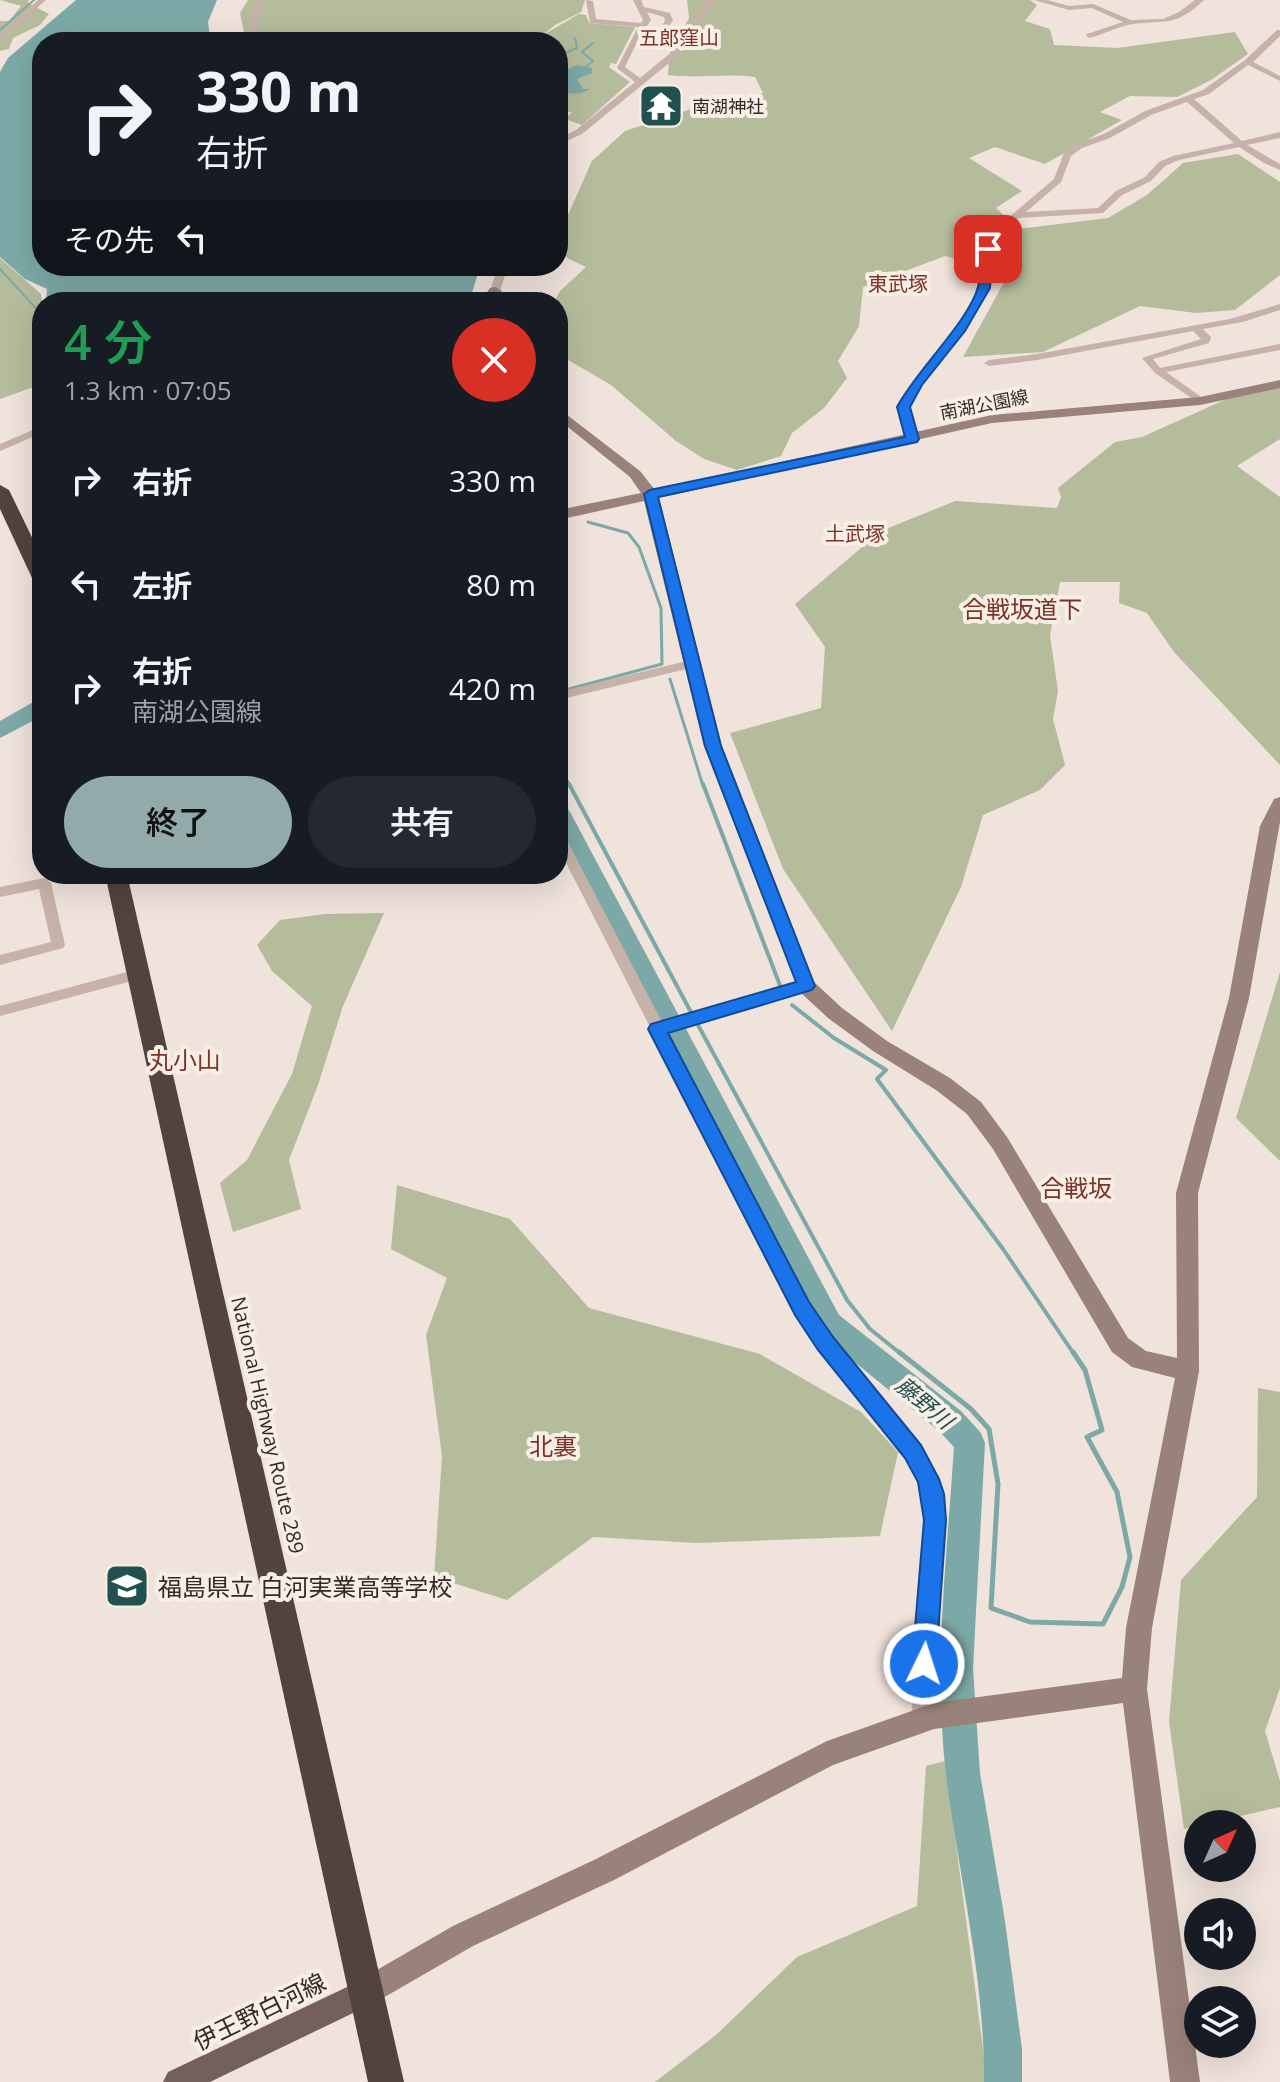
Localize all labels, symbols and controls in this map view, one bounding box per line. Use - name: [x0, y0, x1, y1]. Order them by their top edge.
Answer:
- district label: 五郎窪山: [639, 24, 719, 51]
- text: 330 m: [196, 52, 362, 128]
- icon: right: [64, 64, 168, 168]
- temple icon: 南湖神社: [637, 82, 685, 130]
- place label: 南湖神社: [692, 94, 764, 118]
- text: 右折: [196, 128, 268, 177]
- pin: [954, 215, 1022, 283]
- icon: left: [170, 216, 214, 260]
- text: その先: [64, 219, 154, 260]
- icon: arrive: [966, 227, 1010, 271]
- district label: 東武塚: [868, 270, 928, 297]
- text: 4 分: [64, 309, 152, 374]
- button: close: [452, 318, 536, 402]
- text: 1.3 km · 07:05: [64, 372, 232, 408]
- street label: 南湖公園線: [938, 384, 1030, 424]
- icon: right: [64, 458, 108, 502]
- text: 330 m: [449, 460, 536, 501]
- text: 右折: [132, 461, 192, 502]
- district label: 土武塚: [825, 520, 885, 547]
- icon: left: [64, 562, 108, 606]
- text: 80 m: [466, 564, 536, 605]
- text: 左折: [132, 565, 192, 606]
- district label: 合戦坂道下: [962, 592, 1082, 625]
- text: 右折: [132, 650, 192, 691]
- icon: right: [64, 666, 108, 710]
- text: 420 m: [449, 668, 536, 709]
- text: 南湖公園線: [132, 693, 262, 729]
- button: 終了: [64, 776, 292, 868]
- button: 共有: [308, 776, 536, 868]
- district label: 丸小山: [149, 1043, 221, 1076]
- district label: 合戦坂: [1040, 1171, 1112, 1204]
- street label: National Highway Route 289: [225, 1294, 311, 1556]
- water label: 藤野川: [890, 1369, 961, 1436]
- district label: 北裏: [529, 1429, 577, 1462]
- school or university icon: 福島県立 白河実業高等学校: [103, 1562, 151, 1610]
- place label: 福島県立 白河実業高等学校: [158, 1570, 452, 1603]
- position arrow: [882, 1622, 966, 1706]
- north arrow: [1184, 1810, 1256, 1882]
- map controls: [1184, 1810, 1256, 2058]
- button: sound: [1184, 1898, 1256, 1970]
- street label: 伊王野白河線: [187, 1965, 331, 2057]
- button: layers: [1184, 1986, 1256, 2058]

